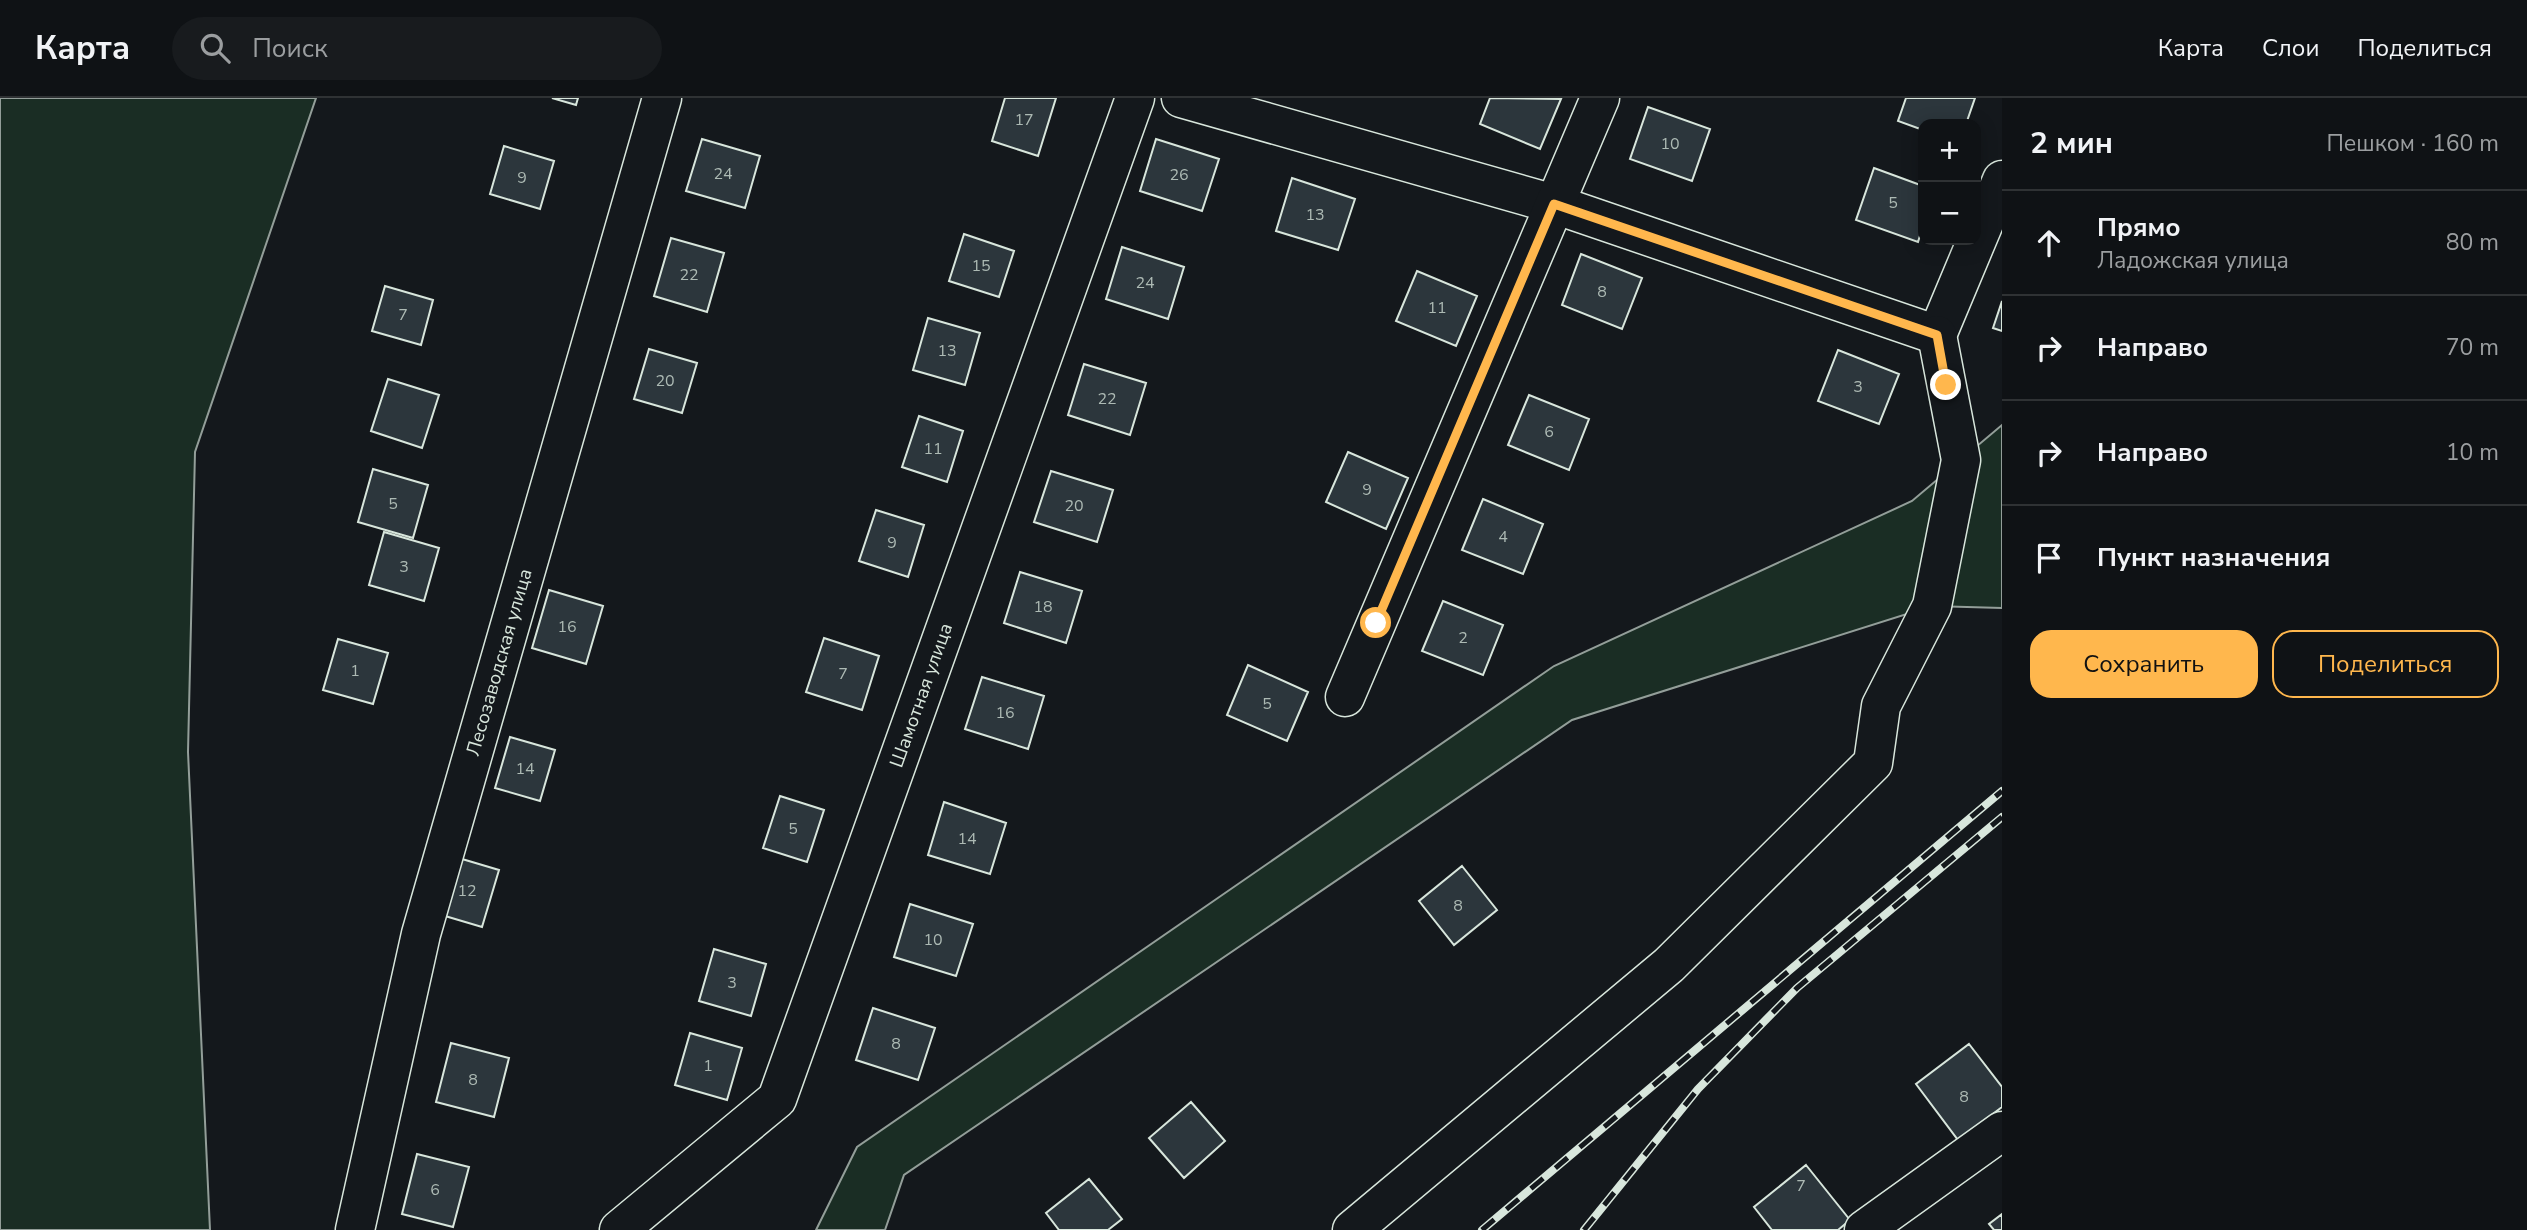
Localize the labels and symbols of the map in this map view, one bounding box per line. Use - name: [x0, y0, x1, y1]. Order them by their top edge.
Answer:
- house number: 17: [1014, 109, 1034, 131]
- house number: 10: [1660, 133, 1680, 155]
- house number: 24: [713, 163, 733, 185]
- house number: 26: [1169, 164, 1189, 186]
- house number: 9: [517, 167, 527, 189]
- house number: 5: [1888, 192, 1898, 214]
- house number: 13: [1305, 204, 1325, 226]
- house number: 15: [971, 255, 991, 277]
- house number: 22: [679, 264, 699, 286]
- house number: 24: [1135, 272, 1155, 294]
- house number: 8: [1597, 281, 1607, 303]
- house number: 11: [1427, 297, 1447, 319]
- house number: 7: [398, 304, 408, 326]
- house number: 13: [937, 340, 957, 362]
- route end: [1930, 369, 1961, 400]
- house number: 20: [655, 370, 675, 392]
- house number: 3: [1853, 376, 1863, 398]
- house number: 22: [1097, 388, 1117, 410]
- house number: 6: [1544, 421, 1554, 443]
- house number: 11: [923, 438, 943, 460]
- house number: 9: [1362, 479, 1372, 501]
- house number: 5: [388, 493, 398, 515]
- house number: 20: [1064, 495, 1084, 517]
- house number: 4: [1498, 526, 1508, 548]
- house number: 9: [887, 532, 897, 554]
- house number: 3: [399, 556, 409, 578]
- street label: Лесозаводская улица: [460, 566, 539, 759]
- house number: 18: [1033, 596, 1053, 618]
- route start: [1360, 607, 1391, 638]
- house number: 16: [557, 616, 577, 638]
- street label: Шамотная улица: [884, 620, 959, 771]
- house number: 2: [1458, 627, 1468, 649]
- house number: 1: [350, 660, 360, 682]
- house number: 7: [838, 663, 848, 685]
- house number: 5: [1262, 693, 1272, 715]
- house number: 16: [995, 702, 1015, 724]
- house number: 14: [515, 758, 535, 780]
- house number: 5: [788, 818, 798, 840]
- house number: 14: [957, 828, 977, 850]
- house number: 12: [457, 880, 477, 902]
- house number: 8: [1453, 895, 1463, 917]
- house number: 10: [923, 929, 943, 951]
- house number: 3: [727, 972, 737, 994]
- house number: 8: [891, 1033, 901, 1055]
- house number: 1: [703, 1055, 713, 1077]
- house number: 8: [468, 1069, 478, 1091]
- house number: 8: [1959, 1086, 1969, 1108]
- house number: 7: [1796, 1175, 1806, 1197]
- house number: 6: [430, 1179, 440, 1201]

